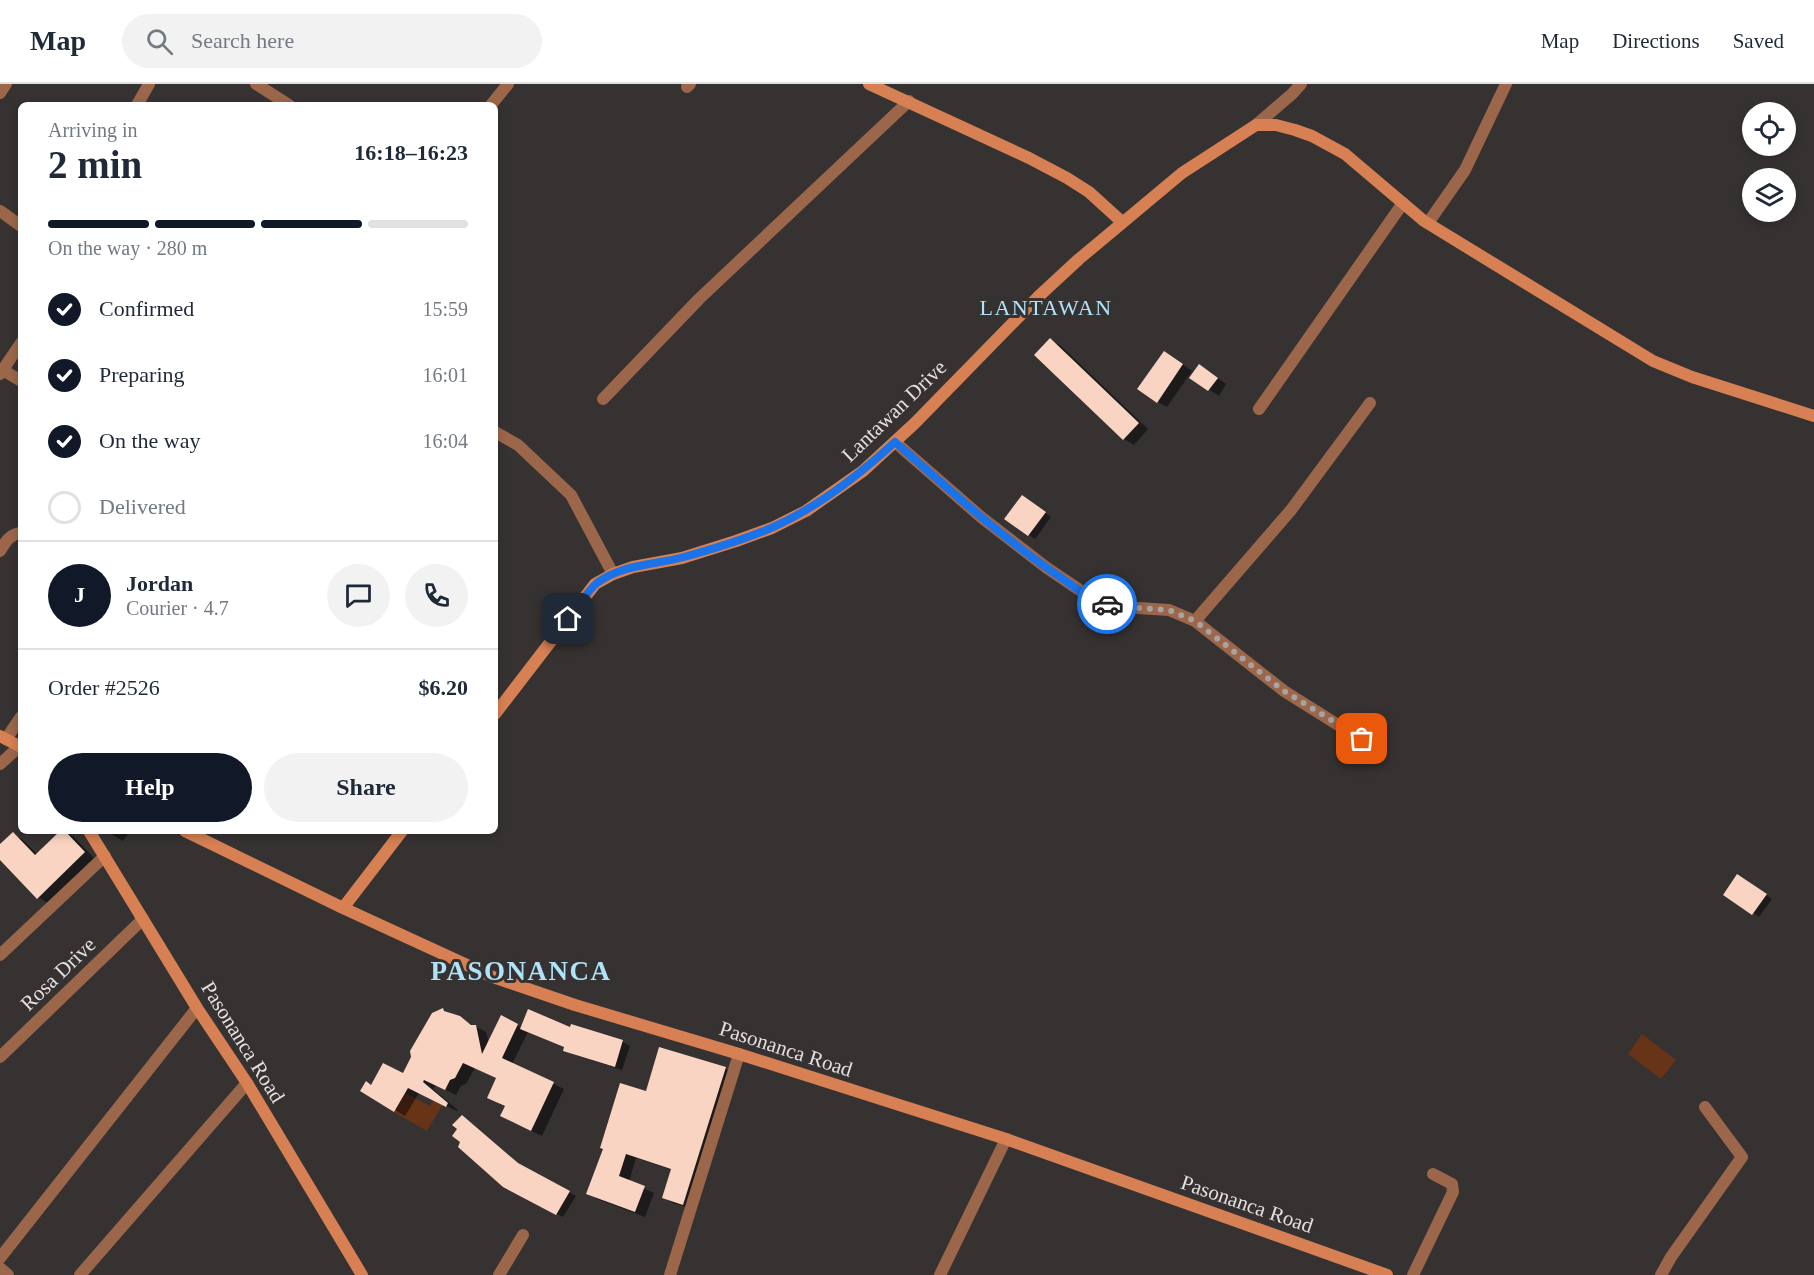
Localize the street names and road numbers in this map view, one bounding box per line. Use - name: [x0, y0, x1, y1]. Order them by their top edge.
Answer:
- street label: Lantawan Drive: [837, 355, 951, 467]
- street label: Rosa Drive: [15, 932, 101, 1016]
- street label: Pasonanca Road: [196, 977, 290, 1107]
- street label: Pasonanca Road: [717, 1016, 856, 1082]
- street label: Pasonanca Road: [1178, 1170, 1317, 1238]

